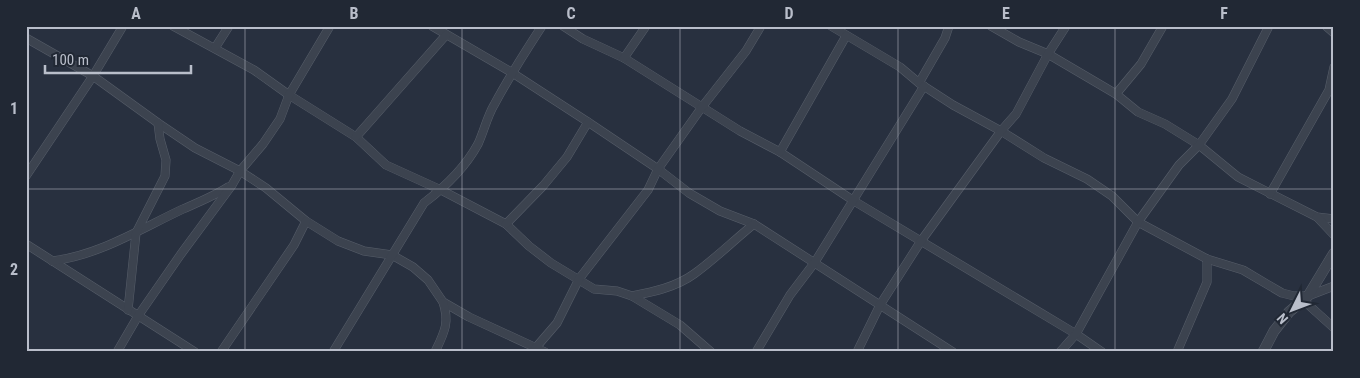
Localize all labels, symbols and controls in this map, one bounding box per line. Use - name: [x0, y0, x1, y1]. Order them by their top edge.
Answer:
- text: A: [131, 4, 141, 23]
- text: B: [350, 4, 359, 23]
- text: C: [566, 4, 576, 23]
- text: D: [784, 4, 794, 23]
- text: E: [1002, 4, 1010, 23]
- text: F: [1220, 4, 1228, 23]
- scale bar: [45, 42, 191, 74]
- text: 100 m: [52, 51, 89, 69]
- text: 1: [10, 99, 18, 118]
- text: 2: [10, 260, 18, 279]
- north arrow: [1268, 286, 1318, 336]
- text: N: [1274, 310, 1291, 327]

